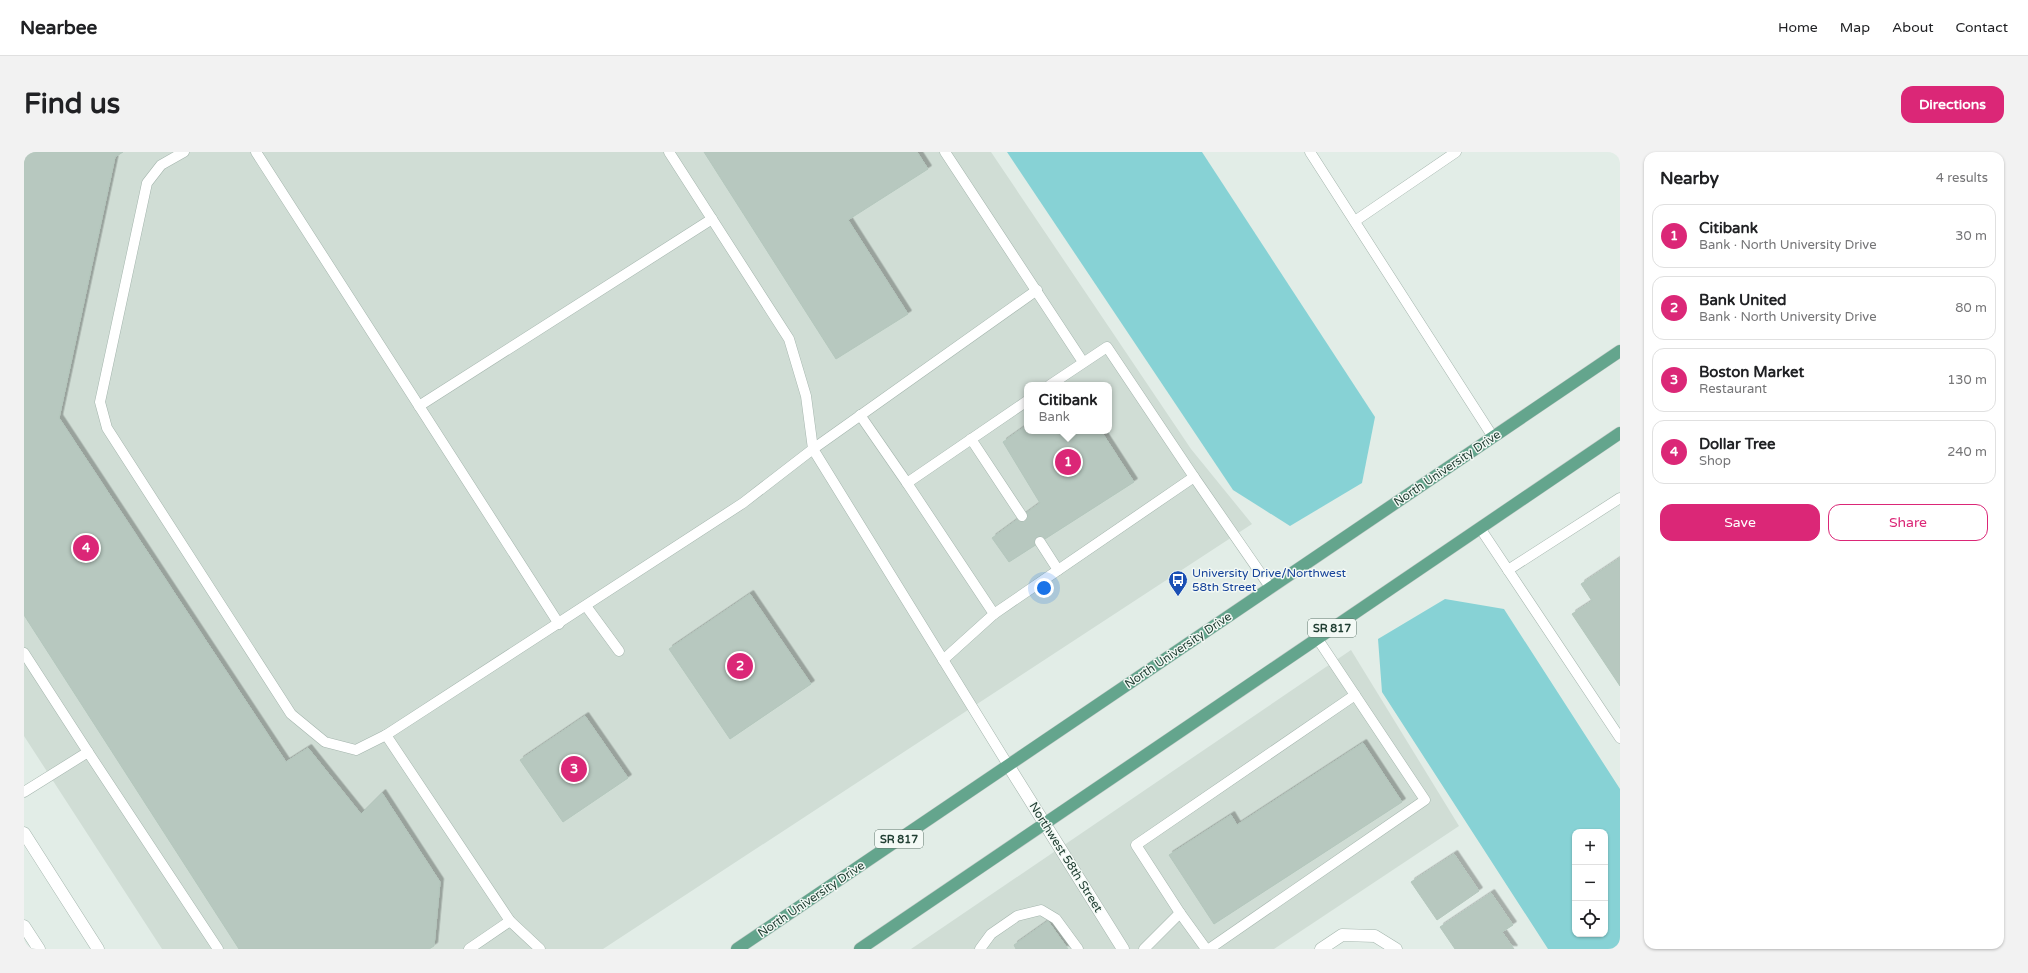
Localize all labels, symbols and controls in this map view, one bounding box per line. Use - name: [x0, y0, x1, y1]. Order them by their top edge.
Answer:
- text: Nearbee: [20, 17, 97, 39]
- text: Home: [1778, 19, 1818, 36]
- text: Map: [1840, 19, 1870, 36]
- text: About: [1892, 19, 1934, 36]
- text: Contact: [1956, 19, 2008, 36]
- button: Directions: [1901, 86, 2004, 123]
- text: Find us: [24, 87, 120, 121]
- text: Nearby: [1660, 168, 1719, 189]
- text: 4 results: [1936, 170, 1988, 186]
- text: Citibank: [1699, 219, 1758, 237]
- text: 1: [1670, 228, 1678, 244]
- text: 30 m: [1955, 228, 1987, 244]
- text: Bank · North University Drive: [1699, 237, 1877, 253]
- text: Bank United: [1699, 291, 1787, 309]
- text: 2: [1670, 300, 1678, 316]
- text: 80 m: [1955, 300, 1987, 316]
- text: Bank · North University Drive: [1699, 309, 1877, 325]
- text: Boston Market: [1699, 363, 1804, 381]
- text: 3: [1670, 372, 1678, 388]
- text: 130 m: [1947, 372, 1987, 388]
- text: Restaurant: [1699, 381, 1767, 397]
- popup: [1024, 382, 1112, 434]
- text: Citibank: [1039, 391, 1097, 409]
- text: Bank: [1039, 409, 1070, 425]
- street label: North University Drive: [1391, 427, 1503, 509]
- text: Dollar Tree: [1699, 435, 1775, 453]
- text: 4: [1670, 444, 1678, 460]
- text: 240 m: [1947, 444, 1987, 460]
- pin: 1: [1055, 447, 1081, 477]
- text: Shop: [1699, 453, 1731, 469]
- button: Save: [1660, 504, 1820, 541]
- button: Share: [1828, 504, 1988, 541]
- pin: 4: [73, 533, 99, 563]
- place label: University Drive/Northwest 58th Street: [1192, 566, 1347, 594]
- bus stop icon: University Drive/Northwest 58th Street: [1167, 569, 1189, 597]
- your location: [1034, 578, 1054, 598]
- street label: North University Drive: [1122, 609, 1234, 691]
- road number: SR 817: [1308, 619, 1356, 637]
- pin: 2: [727, 651, 753, 681]
- pin: 3: [561, 754, 587, 784]
- street label: Northwest 58th Street: [1026, 799, 1106, 915]
- map controls: [1572, 829, 1608, 937]
- button: +: [1572, 829, 1608, 865]
- road number: SR 817: [875, 830, 923, 848]
- street label: North University Drive: [755, 858, 867, 940]
- button: −: [1572, 865, 1608, 901]
- button: locate: [1572, 901, 1608, 937]

